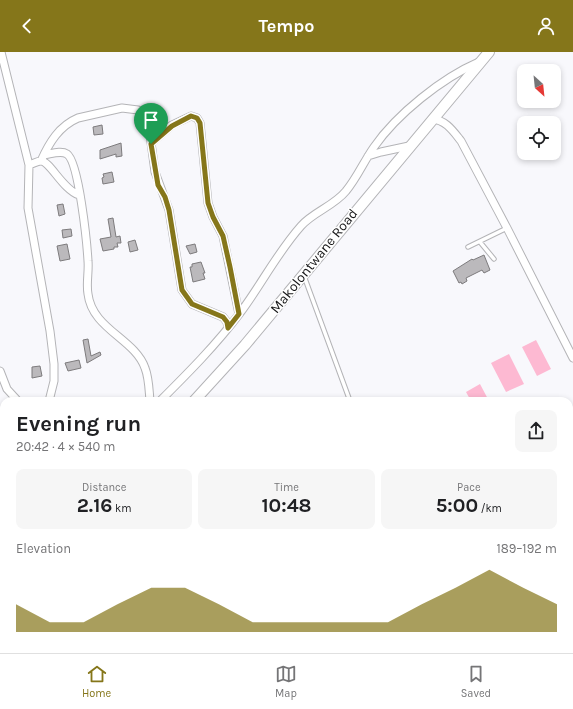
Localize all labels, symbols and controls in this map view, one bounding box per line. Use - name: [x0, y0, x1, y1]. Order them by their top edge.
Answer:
- icon: back: [16, 15, 38, 37]
- text: Tempo: [259, 15, 314, 37]
- icon: person: [535, 15, 557, 37]
- north arrow: [517, 64, 561, 108]
- map controls: [517, 64, 561, 160]
- pin: [134, 103, 168, 144]
- icon: arrive: [140, 109, 162, 131]
- button: locate: [517, 116, 561, 160]
- street label: Makolontwane Road: [267, 205, 361, 317]
- button: share: [515, 410, 557, 452]
- text: Evening run: [16, 411, 141, 437]
- text: 20:42 · 4 × 540 m: [16, 439, 115, 454]
- text: Distance: [82, 481, 126, 494]
- text: Time: [274, 481, 299, 494]
- text: Pace: [457, 481, 481, 494]
- text: 2.16: [77, 494, 112, 517]
- text: 10:48: [261, 494, 311, 517]
- text: 5:00: [436, 494, 478, 517]
- text: km: [112, 502, 132, 515]
- text: /km: [478, 502, 502, 515]
- text: Elevation: [16, 541, 71, 556]
- text: 189–192 m: [496, 541, 557, 556]
- tab: Home: [82, 663, 111, 700]
- tab: Map: [275, 663, 297, 700]
- tab: Saved: [461, 663, 491, 700]

